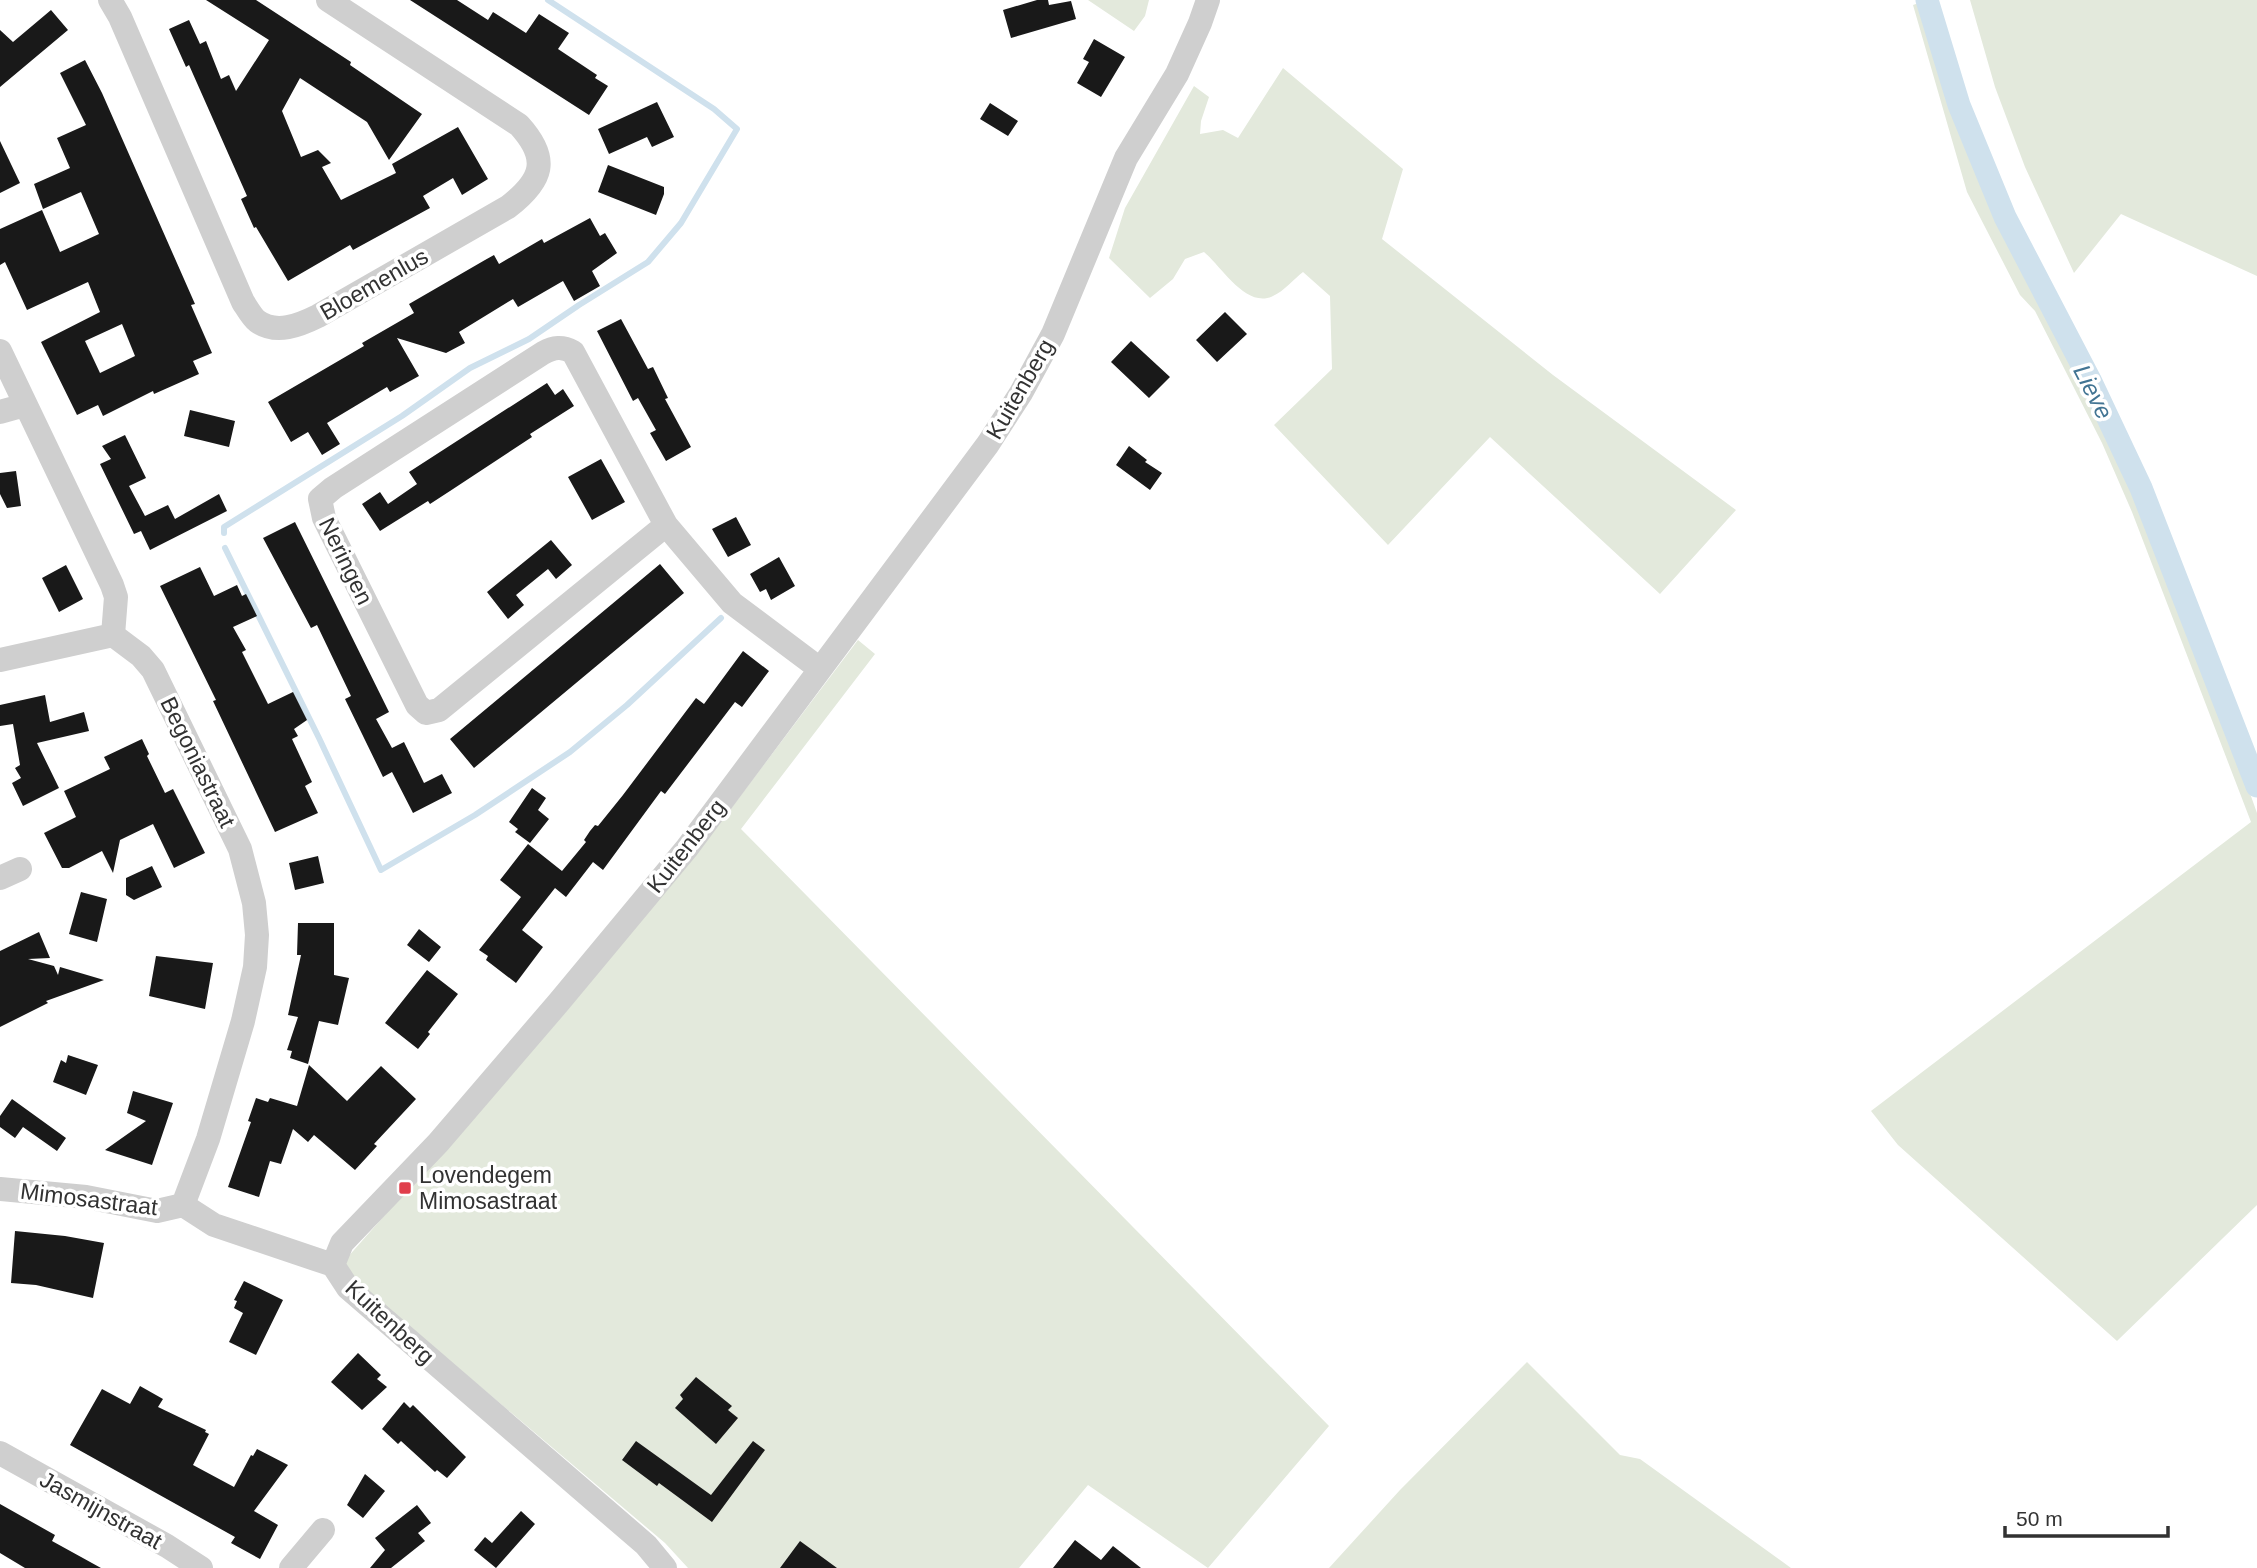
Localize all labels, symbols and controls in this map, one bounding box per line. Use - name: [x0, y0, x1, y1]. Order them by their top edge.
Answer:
- street label: Bloemenlus: [315, 243, 433, 325]
- street label: Kuitenberg: [981, 334, 1059, 444]
- water label: Lieve: [2068, 360, 2118, 423]
- street label: Neringen: [314, 513, 378, 609]
- street label: Begoniastraat: [155, 693, 241, 832]
- street label: Kuitenberg: [642, 794, 730, 898]
- place label: Lovendegem Mimosastraat: [419, 1162, 558, 1214]
- street label: Mimosastraat: [19, 1178, 160, 1220]
- marker: Lovendegem Mimosastraat: [397, 1180, 413, 1196]
- street label: Kuitenberg: [340, 1275, 440, 1369]
- street label: Jasmijnstraat: [35, 1466, 167, 1555]
- scale bar: [2005, 1494, 2168, 1538]
- text: 50 m: [2016, 1507, 2063, 1530]

